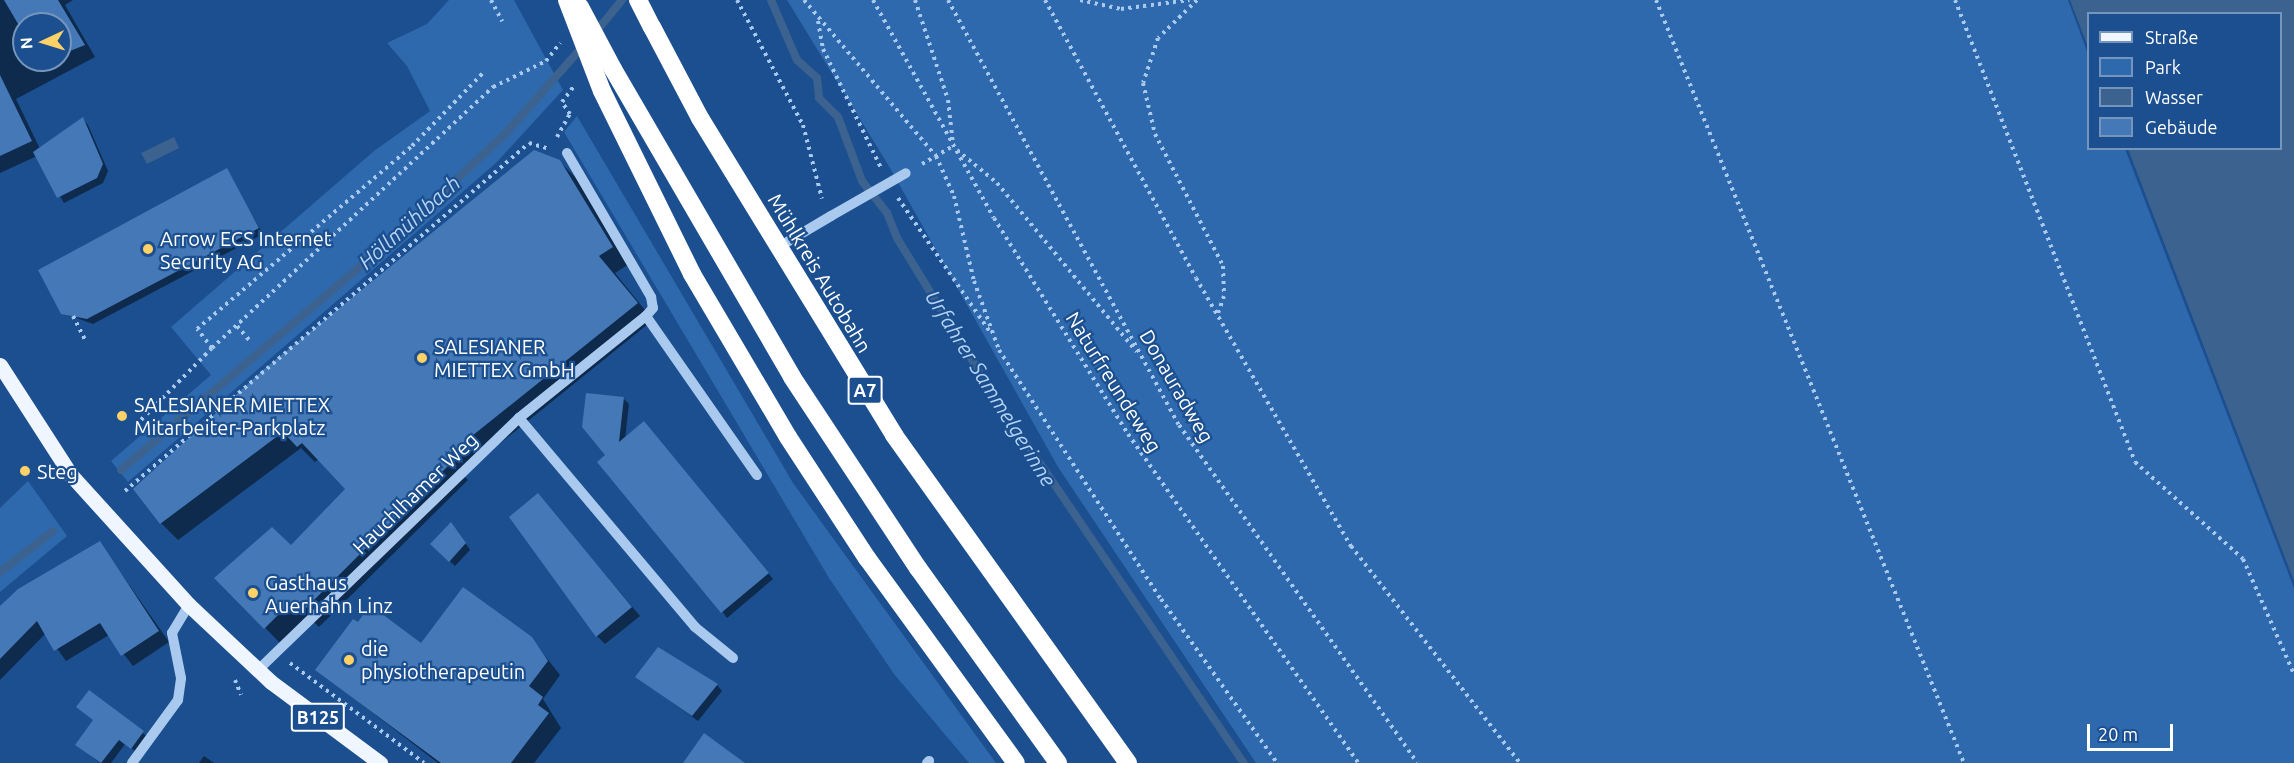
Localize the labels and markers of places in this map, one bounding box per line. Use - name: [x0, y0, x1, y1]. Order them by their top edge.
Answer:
- place label: Arrow ECS Internet Security AG: [160, 226, 332, 273]
- marker: Arrow ECS Internet Security AG: [141, 242, 155, 256]
- place label: SALESIANER MIETTEX GmbH: [434, 334, 575, 381]
- marker: SALESIANER MIETTEX GmbH: [415, 351, 429, 365]
- place label: SALESIANER MIETTEX Mitarbeiter-Parkplatz: [134, 392, 330, 439]
- marker: SALESIANER MIETTEX Mitarbeiter-Parkplatz: [115, 409, 129, 423]
- place label: Steg: [37, 459, 78, 483]
- marker: Steg: [18, 464, 32, 478]
- place label: Gasthaus Auerhahn Linz: [265, 570, 393, 617]
- marker: Gasthaus Auerhahn Linz: [246, 586, 260, 600]
- place label: die physiotherapeutin: [361, 636, 525, 683]
- marker: die physiotherapeutin: [342, 653, 356, 667]

